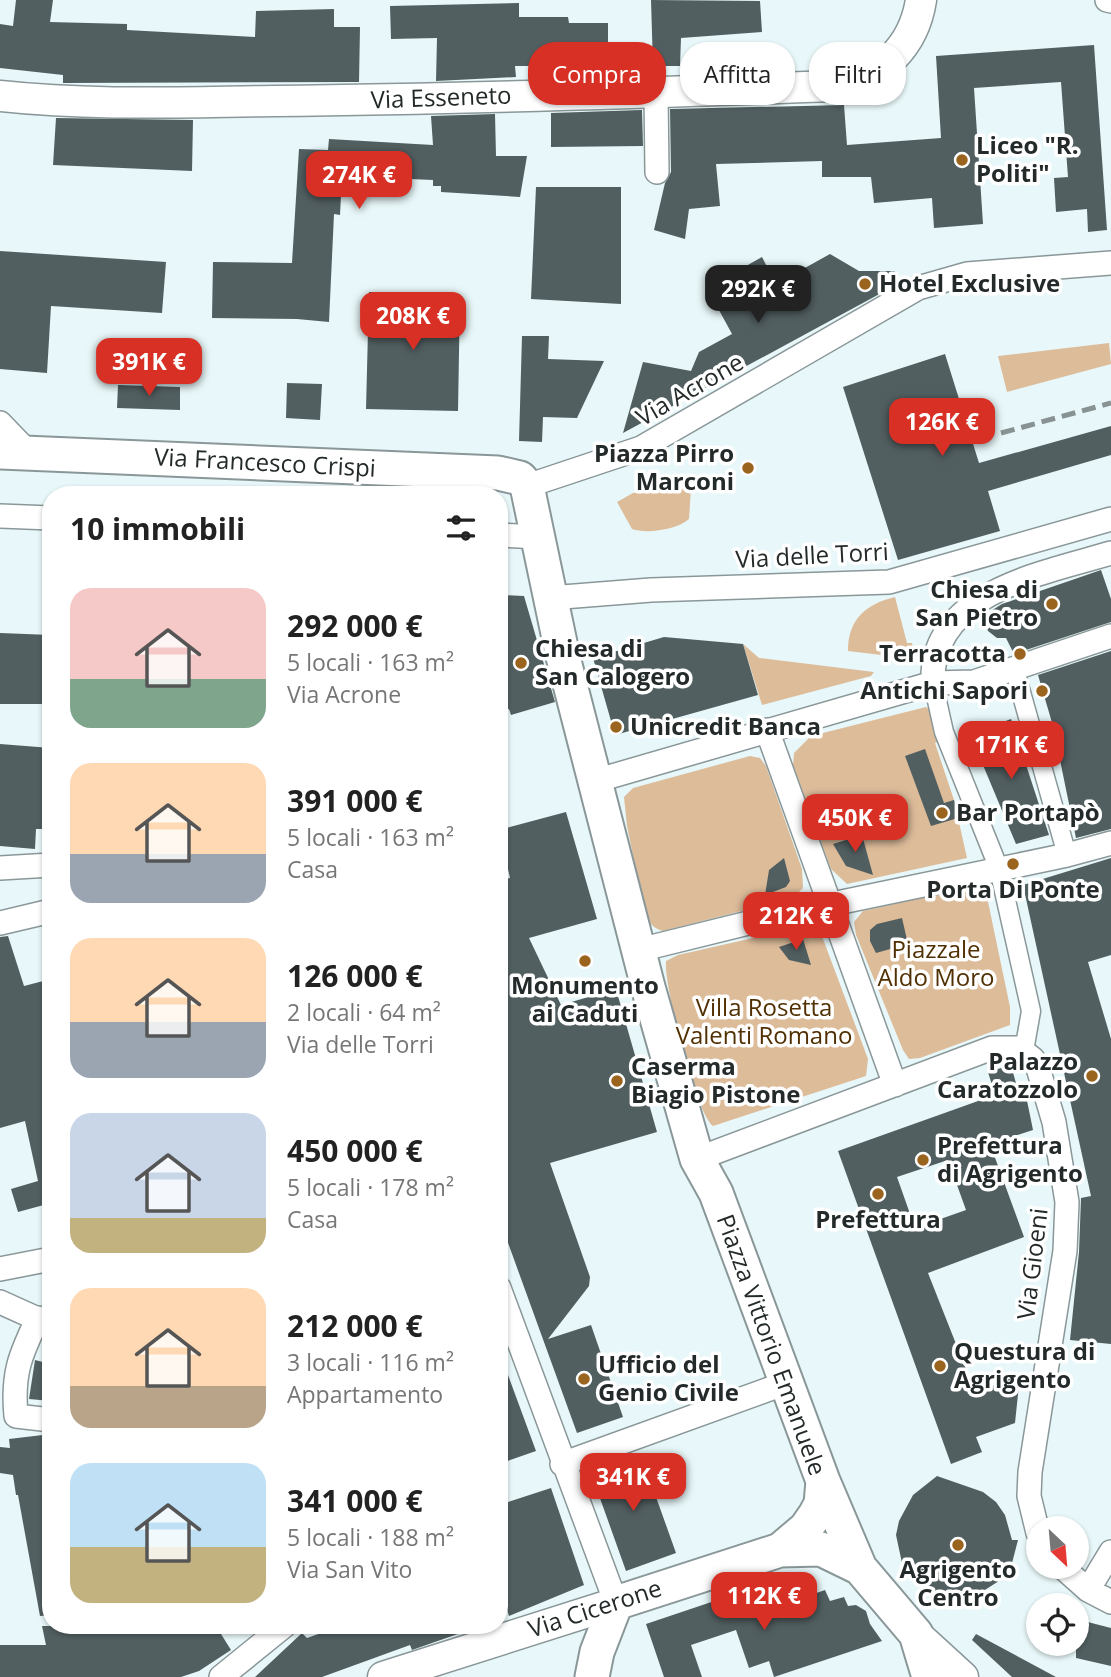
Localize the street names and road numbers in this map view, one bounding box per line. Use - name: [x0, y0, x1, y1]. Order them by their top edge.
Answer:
- street label: Via Esseneto: [370, 78, 512, 115]
- street label: Via Acrone: [629, 345, 749, 433]
- street label: Via Francesco Crispi: [153, 439, 377, 484]
- street label: Via delle Torri: [735, 534, 889, 575]
- street label: Via Gioeni: [1008, 1206, 1055, 1321]
- street label: Piazza Vittorio Emanuele: [710, 1209, 835, 1480]
- street label: Via Cicerone: [524, 1570, 666, 1645]

